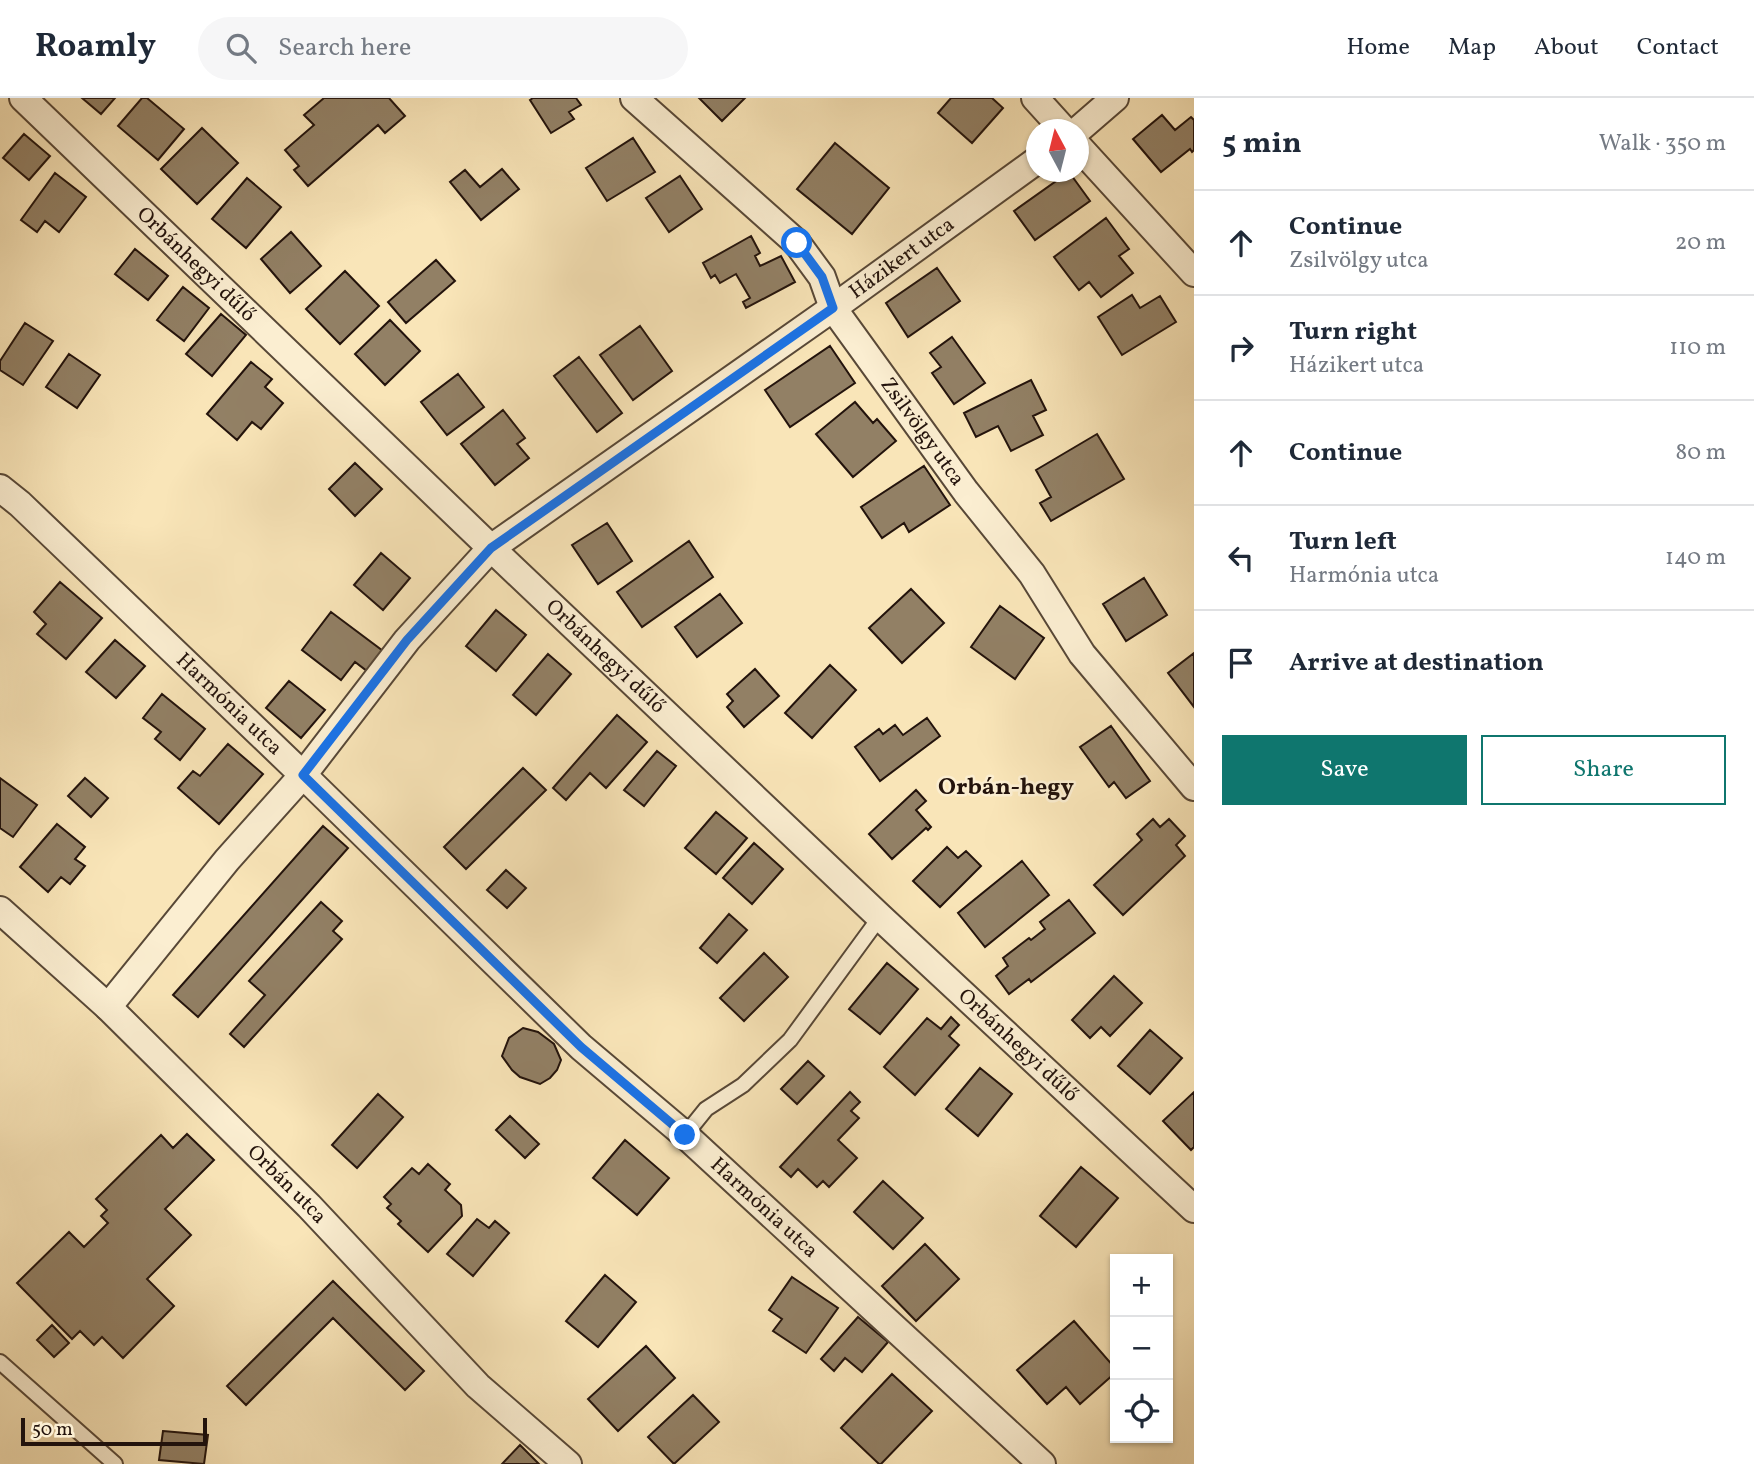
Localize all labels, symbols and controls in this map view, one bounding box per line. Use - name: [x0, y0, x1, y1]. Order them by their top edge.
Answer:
- search box: [198, 17, 688, 80]
- text: Roamly: [35, 25, 156, 71]
- icon: search: [222, 29, 260, 67]
- text: Search here: [278, 30, 411, 66]
- text: Home: [1346, 31, 1410, 65]
- text: Map: [1448, 31, 1496, 65]
- text: About: [1534, 31, 1599, 65]
- text: Contact: [1637, 31, 1719, 65]
- north arrow: [1026, 119, 1089, 182]
- text: 5 min: [1222, 123, 1302, 165]
- text: Walk · 350 m: [1599, 128, 1726, 160]
- street label: Orbánhegyi dűlő: [130, 200, 262, 329]
- text: Continue: [1289, 209, 1402, 245]
- street label: Házikert utca: [843, 210, 960, 306]
- icon: ahead: [1222, 224, 1260, 262]
- route start: [781, 227, 812, 258]
- text: 20 m: [1675, 227, 1726, 259]
- text: Zsilvölgy utca: [1289, 245, 1429, 277]
- text: Turn right: [1289, 314, 1417, 350]
- icon: right: [1222, 329, 1260, 367]
- text: 110 m: [1669, 332, 1726, 364]
- text: Házikert utca: [1289, 350, 1424, 382]
- street label: Zsilvölgy utca: [873, 372, 972, 492]
- icon: ahead: [1222, 434, 1260, 472]
- text: Continue: [1289, 435, 1402, 471]
- text: 80 m: [1676, 437, 1726, 469]
- text: Turn left: [1289, 524, 1397, 560]
- icon: left: [1222, 539, 1260, 577]
- text: 140 m: [1665, 542, 1726, 574]
- text: Harmónia utca: [1289, 560, 1439, 592]
- street label: Orbánhegyi dűlő: [539, 593, 672, 720]
- icon: arrive: [1222, 644, 1260, 682]
- text: Arrive at destination: [1289, 645, 1544, 681]
- street label: Harmónia utca: [169, 646, 289, 762]
- button: Save: [1222, 735, 1467, 805]
- button: Share: [1481, 735, 1726, 805]
- district label: Orbán-hegy: [938, 771, 1074, 805]
- street label: Orbánhegyi dűlő: [951, 982, 1085, 1109]
- route end: [669, 1119, 700, 1150]
- street label: Orbán utca: [241, 1138, 333, 1230]
- street label: Harmónia utca: [704, 1151, 824, 1265]
- map controls: [1110, 1254, 1173, 1443]
- button: +: [1110, 1254, 1173, 1317]
- button: −: [1110, 1317, 1173, 1380]
- button: locate: [1110, 1380, 1173, 1443]
- scale bar: [21, 1415, 206, 1447]
- text: 50 m: [32, 1417, 73, 1443]

